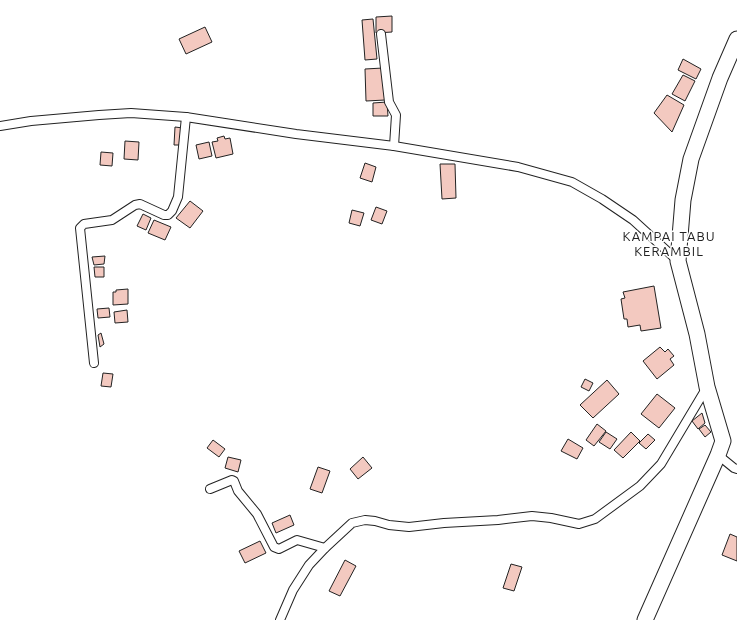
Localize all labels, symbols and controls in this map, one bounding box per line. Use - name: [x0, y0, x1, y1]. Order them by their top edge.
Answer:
- district label: KAMPAI TABU KERAMBIL: [622, 229, 716, 258]

